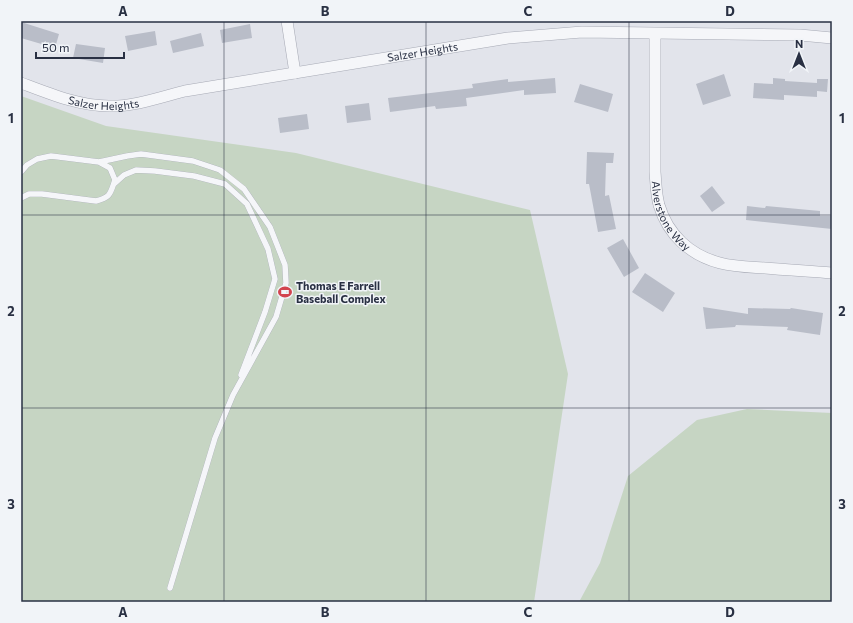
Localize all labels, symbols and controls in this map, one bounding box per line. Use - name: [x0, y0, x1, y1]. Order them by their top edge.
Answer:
- text: A: [118, 3, 128, 19]
- text: B: [321, 3, 330, 19]
- text: C: [524, 3, 533, 19]
- text: D: [725, 3, 735, 19]
- scale bar: [36, 34, 124, 60]
- north arrow: [779, 34, 819, 74]
- text: N: [795, 37, 803, 50]
- street label: Salzer Heights: [386, 39, 459, 64]
- text: 50 m: [42, 40, 70, 54]
- street label: Salzer Heights: [67, 93, 140, 112]
- text: 1: [8, 110, 14, 126]
- text: 1: [839, 110, 845, 126]
- street label: Alverstone Way: [650, 180, 694, 253]
- place label: Thomas E Farrell Baseball Complex: [296, 279, 386, 305]
- sports icon: Thomas E Farrell Baseball Complex: [277, 284, 293, 300]
- text: 2: [7, 303, 15, 319]
- text: 2: [838, 303, 846, 319]
- text: 3: [7, 496, 15, 512]
- text: 3: [838, 496, 846, 512]
- text: A: [118, 604, 128, 620]
- text: B: [321, 604, 330, 620]
- text: C: [524, 604, 533, 620]
- text: D: [725, 604, 735, 620]

